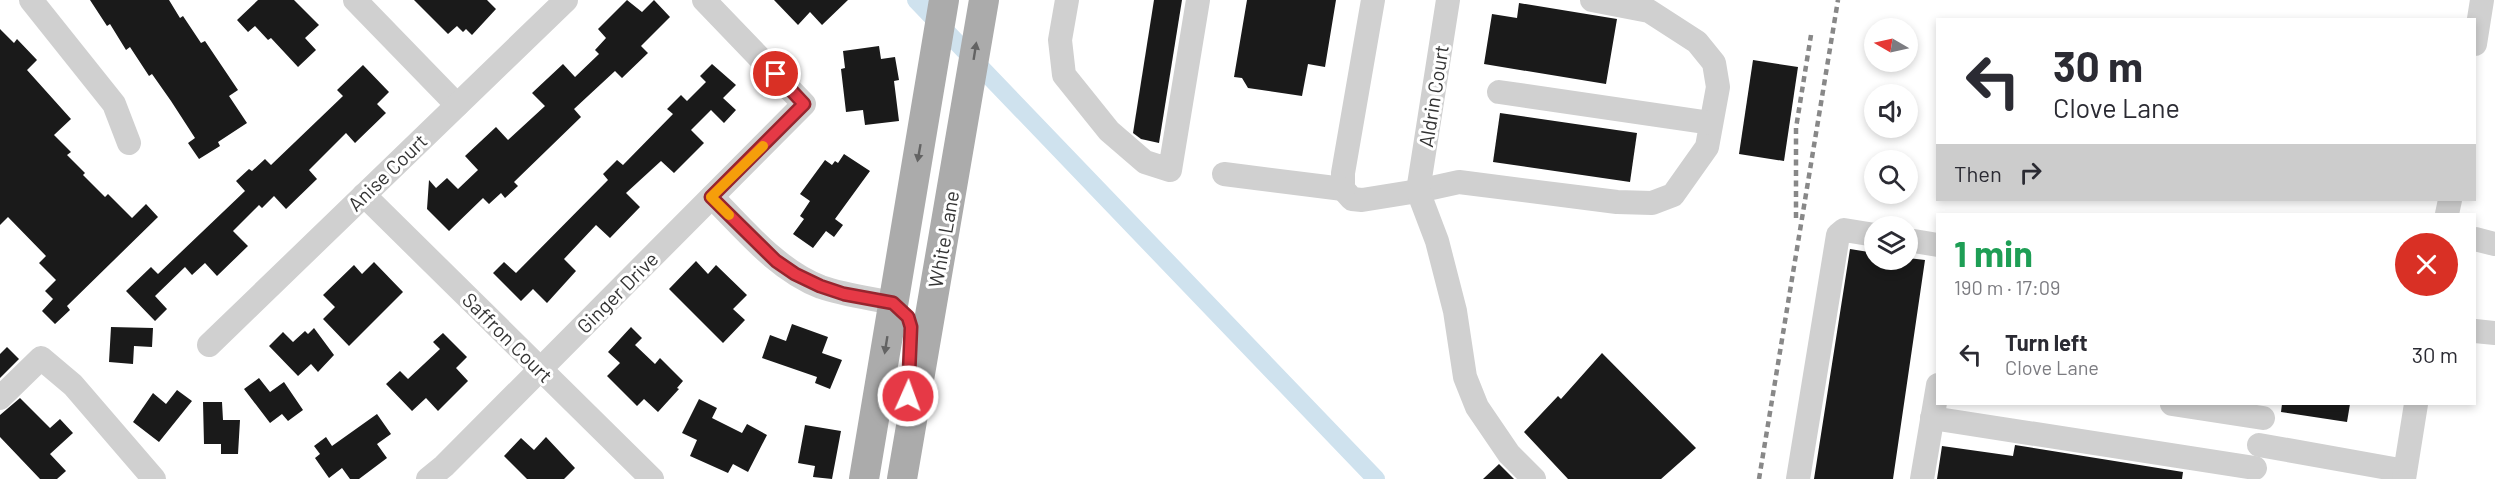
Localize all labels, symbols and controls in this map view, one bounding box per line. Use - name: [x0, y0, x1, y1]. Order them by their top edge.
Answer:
- north arrow: [1864, 18, 1918, 72]
- map controls: [1864, 18, 1918, 270]
- text: 30 m: [2053, 40, 2143, 90]
- one-way arrow: [971, 42, 980, 61]
- icon: left: [1954, 42, 2032, 120]
- street label: Aldrin Court: [1413, 43, 1453, 149]
- pin: [750, 48, 801, 99]
- icon: arrive: [759, 57, 792, 90]
- button: sound: [1864, 84, 1918, 138]
- text: Clove Lane: [2053, 91, 2180, 123]
- street label: Anise Court: [342, 128, 432, 216]
- one-way arrow: [914, 144, 923, 163]
- button: search: [1864, 150, 1918, 204]
- icon: right: [2014, 156, 2047, 189]
- text: Then: [1954, 160, 2002, 186]
- street label: White Lane: [923, 189, 963, 289]
- button: layers: [1864, 216, 1918, 270]
- text: 1 min: [1954, 231, 2033, 274]
- button: close: [2395, 233, 2458, 296]
- street label: Ginger Drive: [571, 246, 663, 338]
- text: 190 m · 17:09: [1954, 275, 2060, 299]
- street label: Saffron Court: [458, 287, 558, 387]
- text: Turn left: [2005, 329, 2088, 355]
- one-way arrow: [881, 336, 890, 355]
- icon: left: [1954, 338, 1987, 371]
- text: 30 m: [2412, 341, 2458, 367]
- text: Clove Lane: [2005, 355, 2099, 379]
- position arrow: [876, 364, 940, 428]

